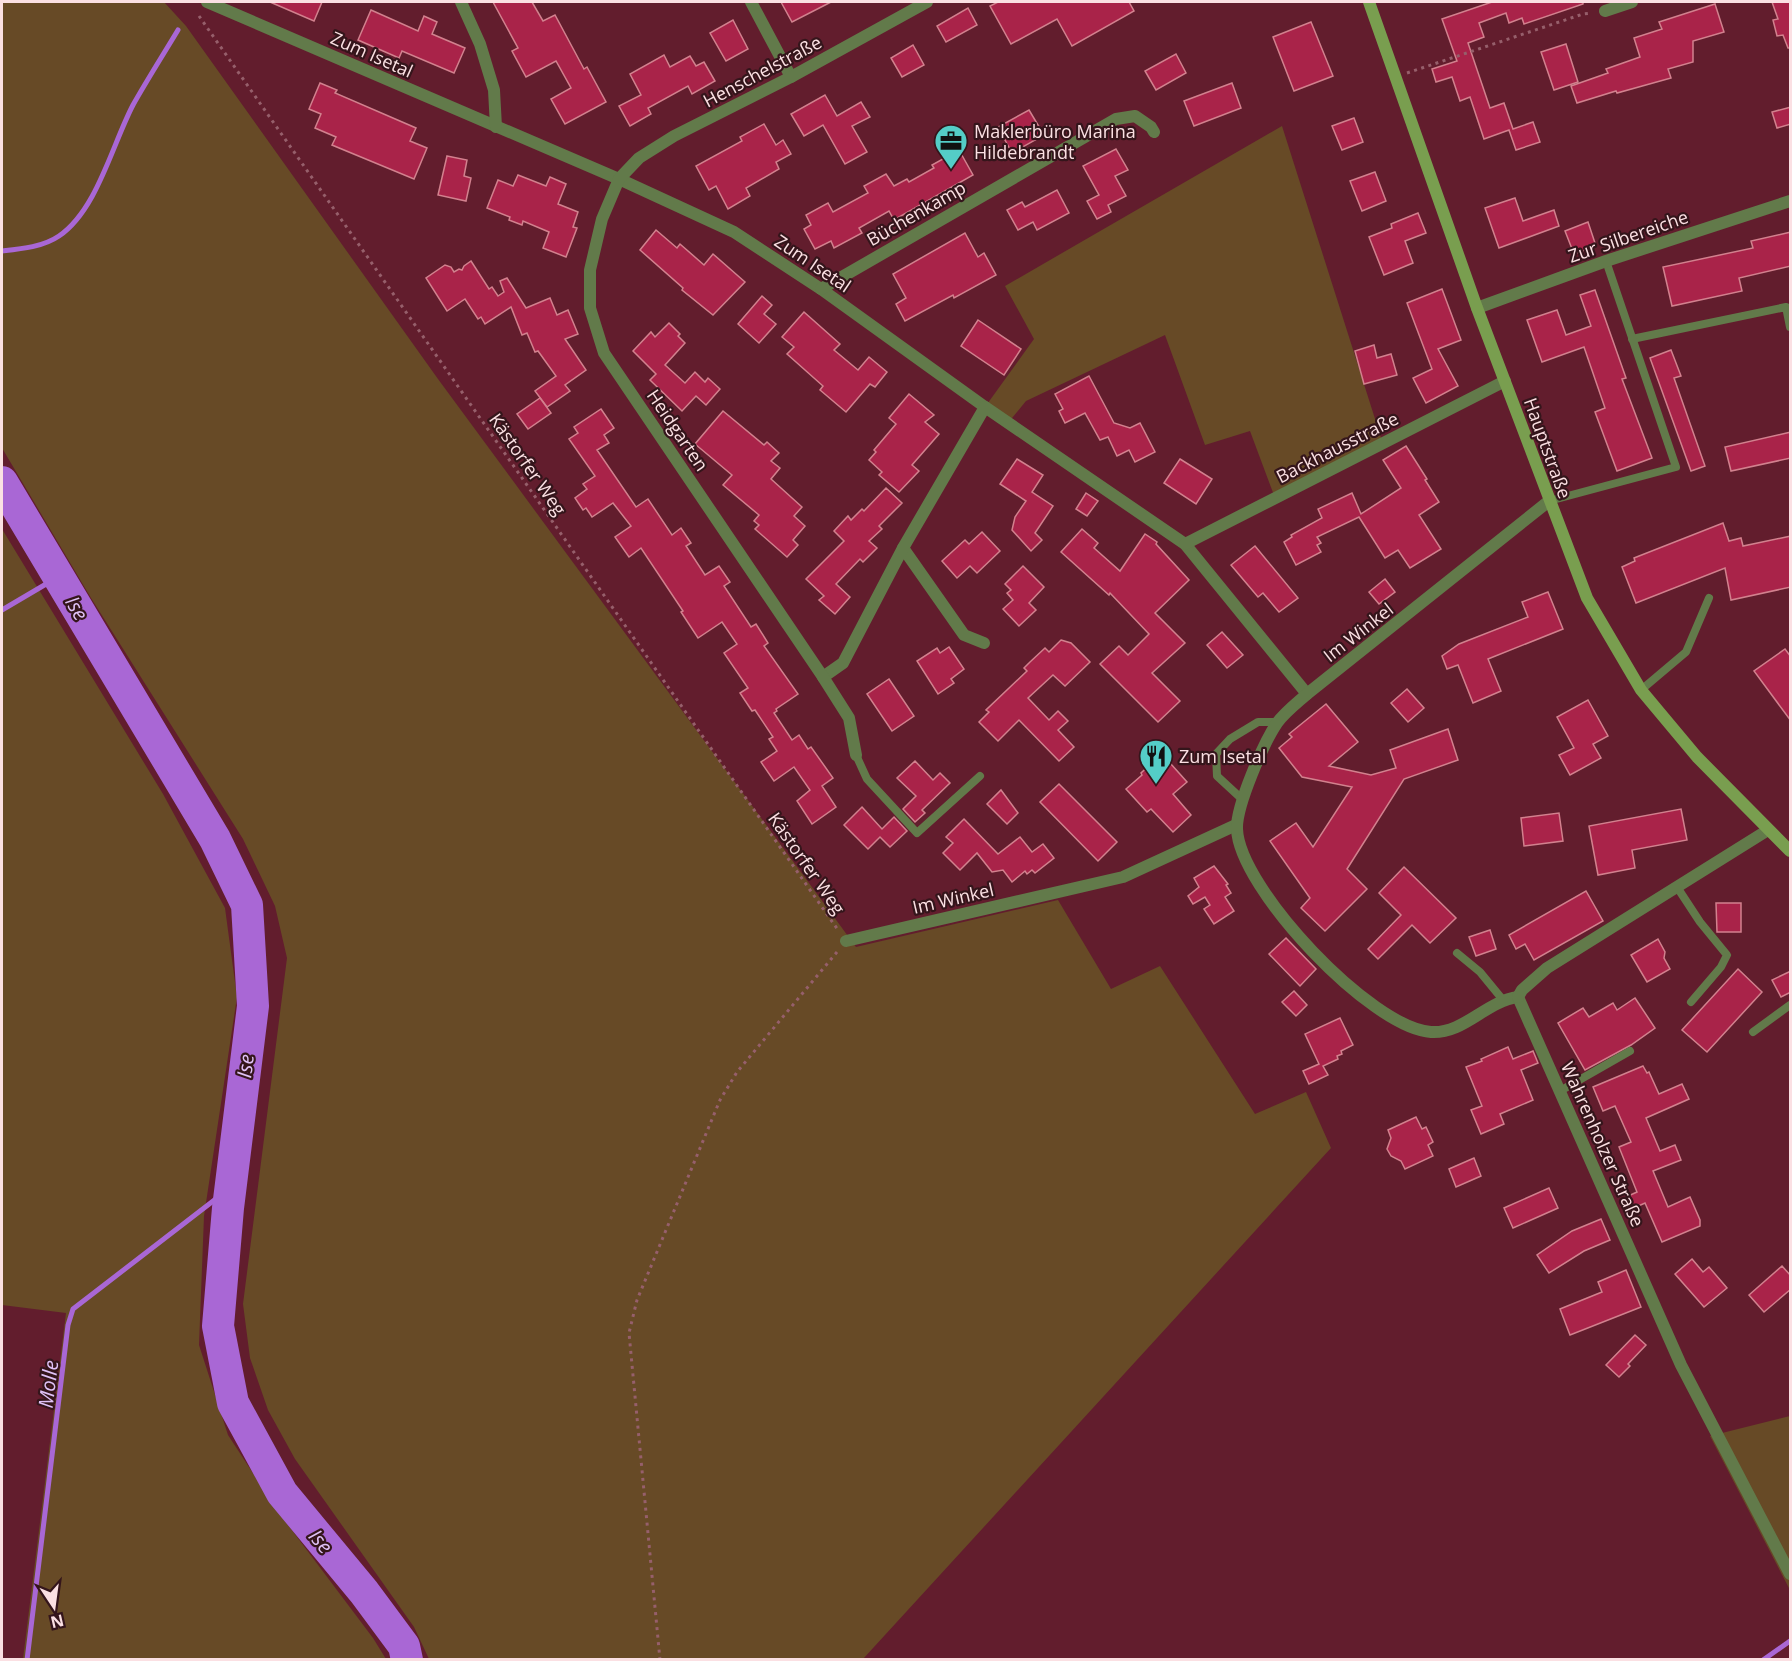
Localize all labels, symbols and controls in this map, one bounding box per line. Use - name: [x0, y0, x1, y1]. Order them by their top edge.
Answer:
- street label: Zum Isetal: [327, 25, 417, 83]
- street label: Henschelstraße: [699, 30, 825, 112]
- place label: Maklerbüro Marina Hildebrandt: [974, 119, 1136, 164]
- office icon: Maklerbüro Marina Hildebrandt: [933, 123, 969, 170]
- street label: Büchenkamp: [862, 175, 970, 251]
- street label: Zur Silbereiche: [1565, 204, 1691, 268]
- street label: Zum Isetal: [770, 229, 856, 297]
- street label: Heidgarten: [642, 384, 714, 476]
- street label: Hauptstraße: [1519, 394, 1577, 502]
- street label: Backhausstraße: [1272, 406, 1402, 488]
- street label: Kästorfer Weg: [484, 408, 572, 520]
- water label: Ise: [59, 591, 95, 625]
- street label: Im Winkel: [1318, 597, 1398, 667]
- restaurant icon: Zum Isetal: [1138, 738, 1174, 785]
- place label: Zum Isetal: [1179, 744, 1266, 768]
- street label: Kästorfer Weg: [763, 807, 851, 919]
- street label: Im Winkel: [910, 877, 996, 919]
- water label: Ise: [230, 1052, 260, 1080]
- street label: Wahrenholzer Straße: [1556, 1058, 1650, 1230]
- water label: Molle: [32, 1358, 64, 1409]
- water label: Ise: [303, 1523, 339, 1559]
- north arrow: [24, 1577, 84, 1637]
- text: N: [49, 1609, 66, 1634]

